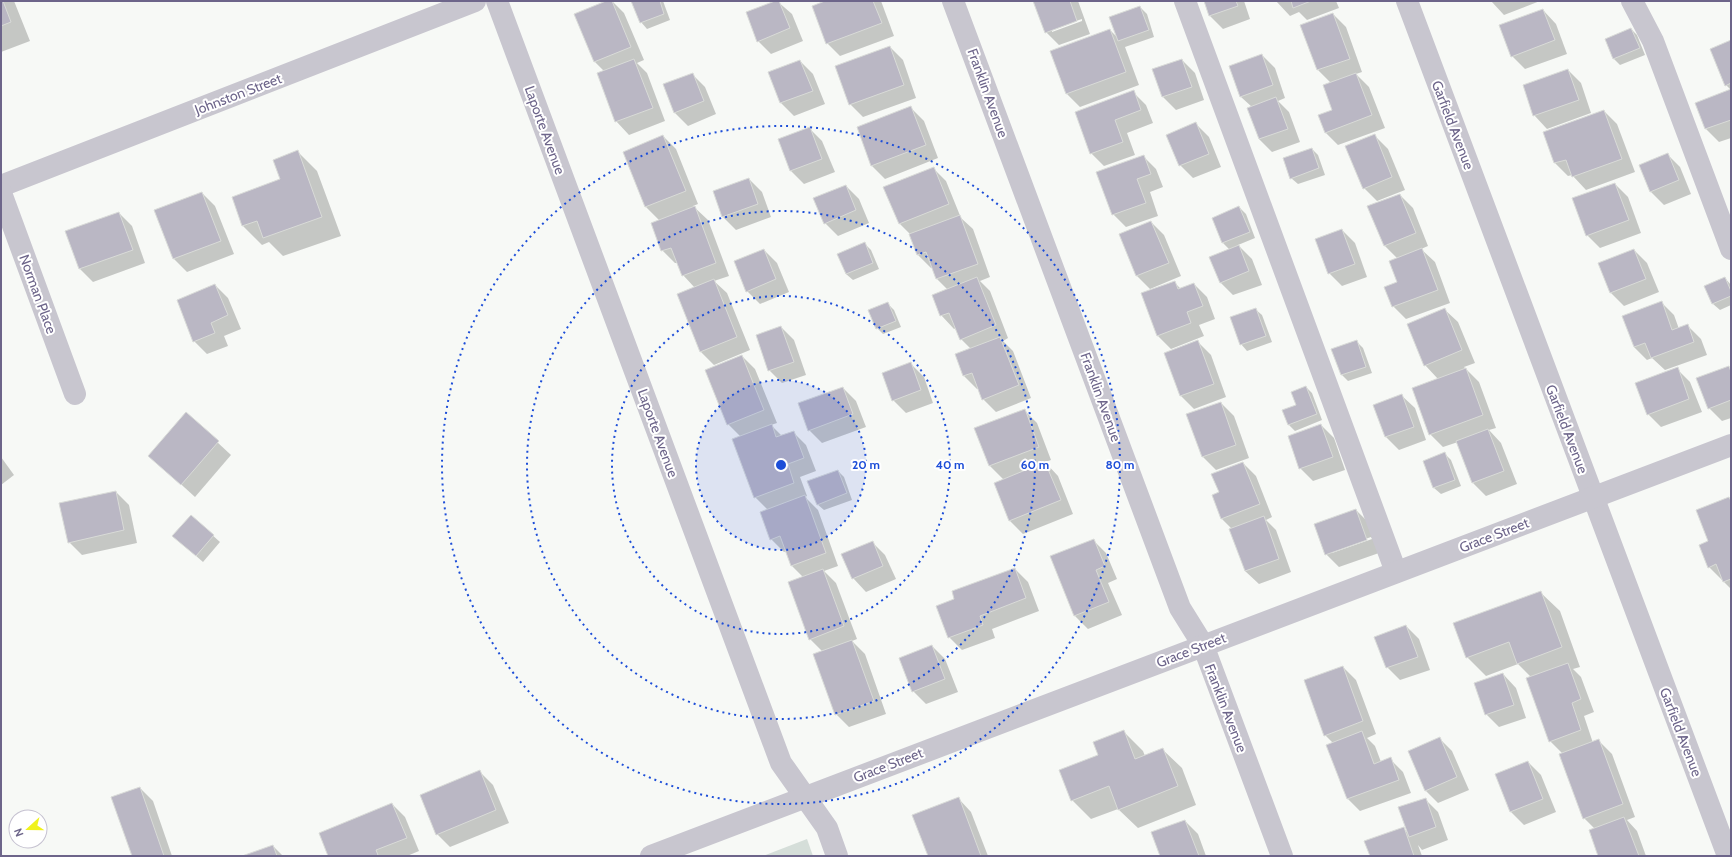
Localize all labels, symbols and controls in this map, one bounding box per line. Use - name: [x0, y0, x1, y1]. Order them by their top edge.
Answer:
- street label: Franklin Avenue: [964, 46, 1012, 140]
- street label: Johnston Street: [191, 69, 284, 119]
- street label: Garfield Avenue: [1428, 78, 1478, 172]
- street label: Laporte Avenue: [521, 83, 569, 177]
- street label: Norman Place: [15, 252, 61, 336]
- street label: Franklin Avenue: [1077, 350, 1125, 444]
- street label: Garfield Avenue: [1542, 382, 1592, 476]
- street label: Laporte Avenue: [634, 386, 682, 480]
- text: 20 m: [852, 457, 880, 472]
- text: 40 m: [935, 457, 965, 472]
- text: 60 m: [1021, 457, 1049, 472]
- text: 80 m: [1106, 457, 1134, 472]
- centre of rings: [774, 458, 788, 472]
- street label: Grace Street: [1457, 513, 1532, 556]
- street label: Grace Street: [1154, 628, 1229, 671]
- street label: Franklin Avenue: [1201, 661, 1251, 755]
- street label: Garfield Avenue: [1656, 685, 1706, 779]
- street label: Grace Street: [851, 743, 926, 786]
- north arrow: [8, 809, 48, 849]
- text: N: [11, 826, 27, 839]

